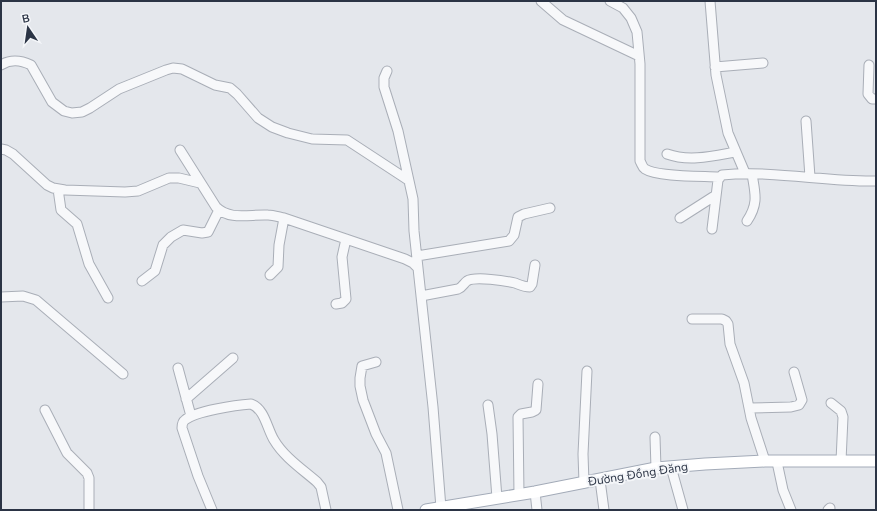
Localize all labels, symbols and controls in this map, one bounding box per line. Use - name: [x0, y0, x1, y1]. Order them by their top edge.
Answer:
- north arrow: [8, 8, 48, 48]
- text: B: [20, 11, 31, 27]
- street label: Đường Đồng Đăng: [586, 458, 689, 490]

